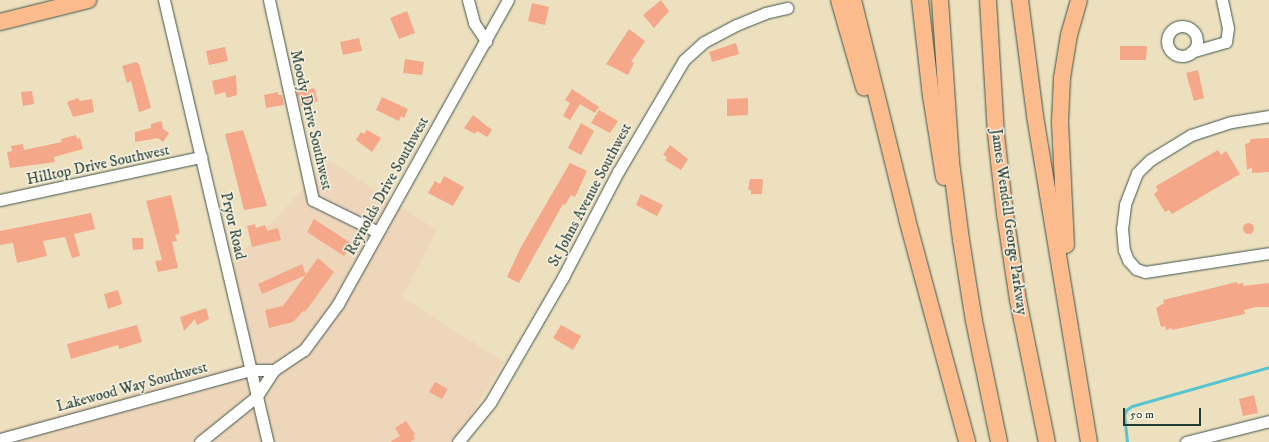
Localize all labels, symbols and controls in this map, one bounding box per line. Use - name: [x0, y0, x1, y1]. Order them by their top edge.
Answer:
- street label: Moody Drive Southwest: [286, 48, 336, 192]
- street label: Reynolds Drive Southwest: [341, 114, 433, 258]
- street label: St Johns Avenue Southwest: [545, 120, 635, 270]
- street label: James Wendell George Parkway: [987, 128, 1031, 316]
- street label: Hilltop Drive Southwest: [25, 141, 171, 189]
- street label: Pryor Road: [217, 191, 249, 261]
- street label: Lakewood Way Southwest: [55, 358, 209, 416]
- scale bar: [1125, 400, 1203, 426]
- text: 50 m: [1130, 407, 1154, 422]

